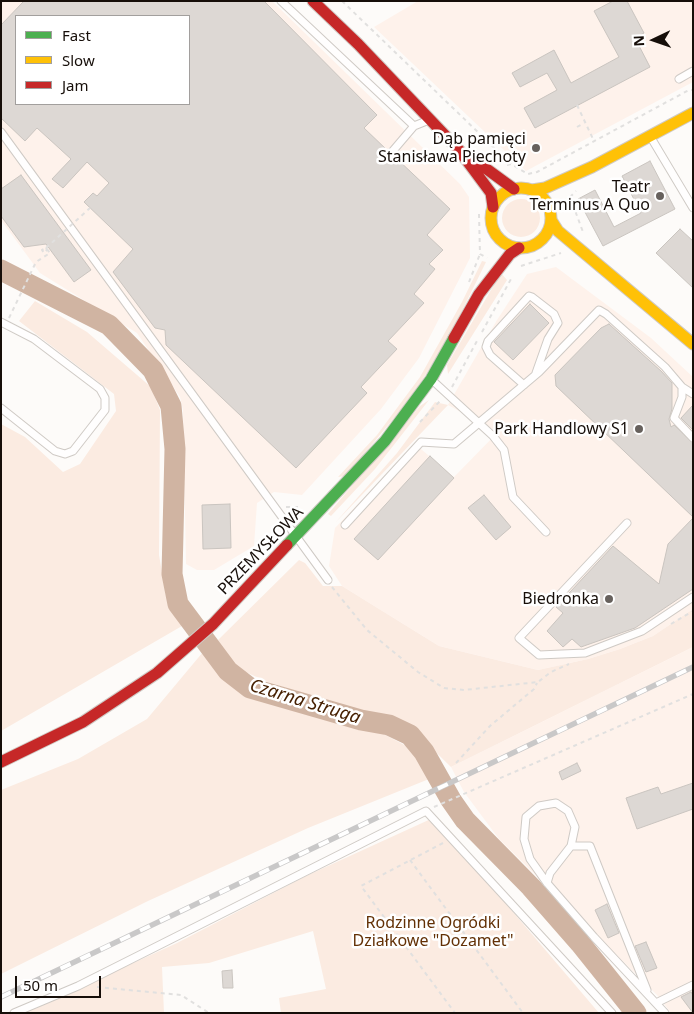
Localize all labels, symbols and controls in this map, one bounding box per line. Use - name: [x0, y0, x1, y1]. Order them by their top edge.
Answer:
- legend: [15, 15, 190, 105]
- north arrow: [629, 15, 679, 65]
- text: Fast: [62, 25, 91, 45]
- text: N: [629, 35, 648, 47]
- text: Slow: [62, 50, 95, 70]
- text: Jam: [62, 75, 89, 95]
- place label: Dąb pamięci Stanisława Piechoty: [378, 129, 526, 167]
- marker: Dąb pamięci Stanisława Piechoty: [530, 142, 542, 154]
- place label: Teatr Terminus A Quo: [529, 177, 650, 215]
- marker: Teatr Terminus A Quo: [654, 190, 666, 202]
- place label: Park Handlowy S1: [494, 419, 629, 439]
- marker: Park Handlowy S1: [633, 423, 645, 435]
- street label: PRZEMYSŁOWA: [214, 503, 308, 599]
- place label: Biedronka: [522, 589, 599, 609]
- marker: Biedronka: [603, 593, 615, 605]
- water label: Czarna Struga: [247, 675, 363, 729]
- park label: Rodzinne Ogródki Działkowe "Dozamet": [353, 913, 513, 951]
- scale bar: [18, 966, 104, 998]
- text: 50 m: [23, 975, 58, 995]

